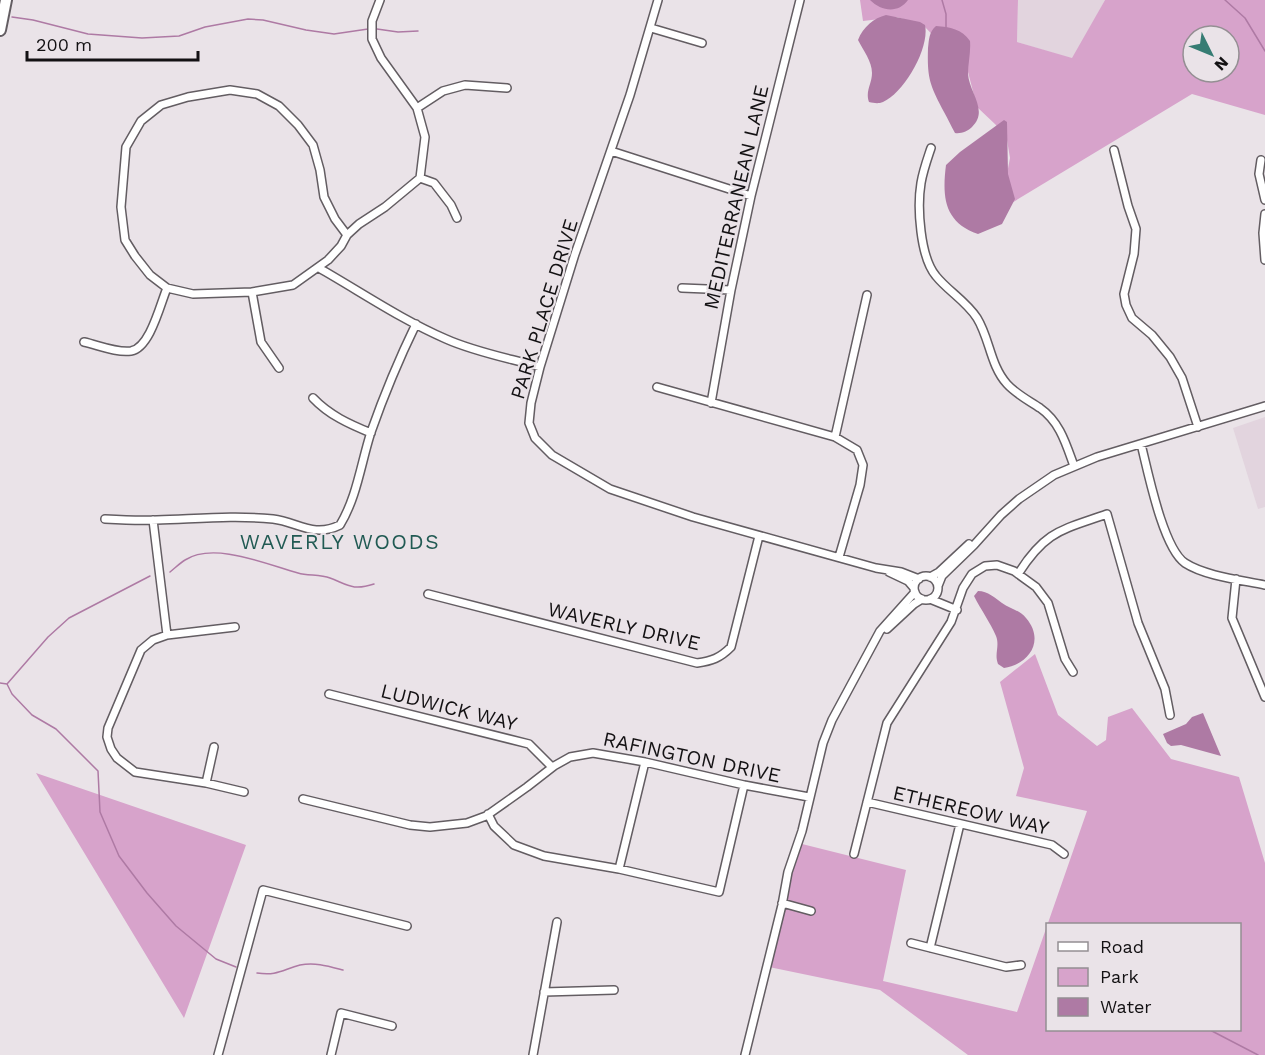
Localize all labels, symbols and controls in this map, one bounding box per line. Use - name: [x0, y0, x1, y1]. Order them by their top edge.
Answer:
- scale bar: [27, 24, 198, 62]
- north arrow: [1181, 24, 1241, 84]
- text: 200 m: [36, 34, 92, 55]
- text: N: [1211, 53, 1233, 75]
- street label: MEDITERRANEAN LANE: [698, 82, 774, 312]
- street label: PARK PLACE DRIVE: [505, 216, 583, 402]
- district label: WAVERLY WOODS: [240, 529, 440, 554]
- street label: WAVERLY DRIVE: [545, 597, 703, 655]
- street label: LUDWICK WAY: [378, 678, 520, 736]
- street label: RAFINGTON DRIVE: [601, 726, 783, 788]
- street label: ETHEREOW WAY: [891, 780, 1052, 840]
- legend: [1046, 923, 1241, 1031]
- text: Road: [1100, 936, 1144, 957]
- text: Park: [1100, 966, 1139, 987]
- text: Water: [1100, 996, 1152, 1017]

